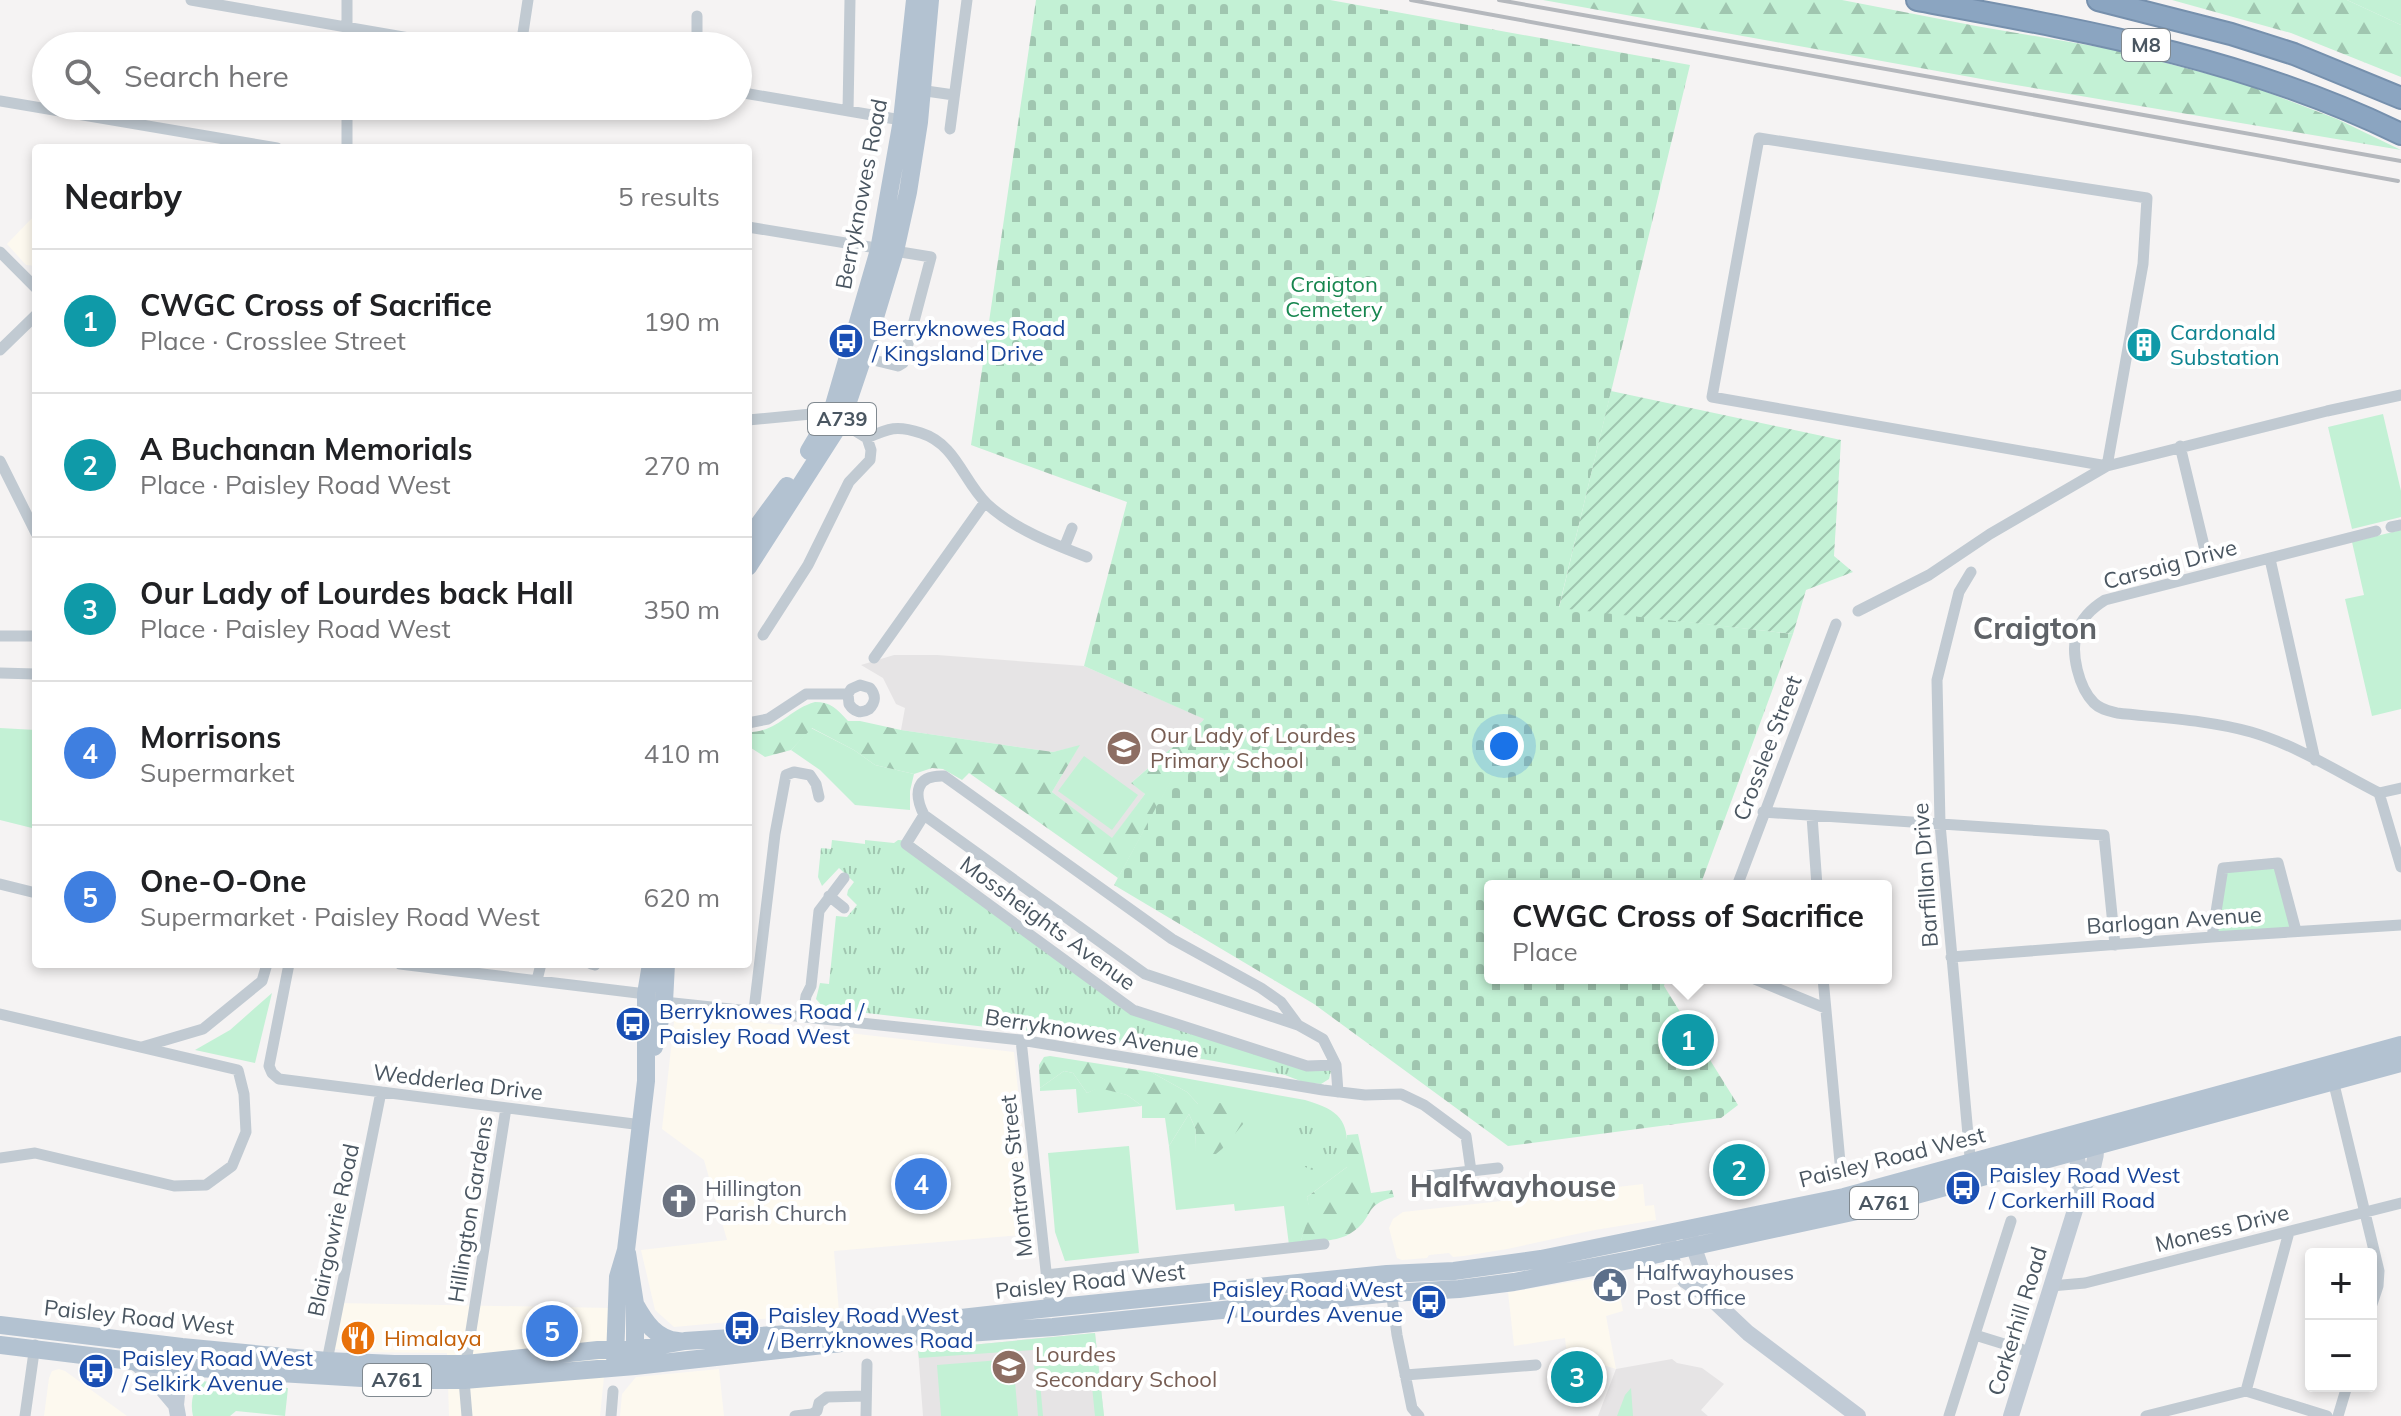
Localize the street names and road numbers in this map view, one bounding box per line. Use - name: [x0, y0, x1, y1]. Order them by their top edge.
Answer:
- road number: M8: [2122, 29, 2170, 61]
- street label: Berryknowes Road: [829, 96, 893, 292]
- road number: A739: [808, 403, 876, 435]
- street label: Carsaig Drive: [2100, 533, 2240, 595]
- street label: Crosslee Street: [1727, 671, 1808, 824]
- street label: Barfillan Drive: [1906, 802, 1944, 948]
- street label: Mossheights Avenue: [955, 850, 1141, 996]
- street label: Barlogan Avenue: [2085, 900, 2263, 940]
- street label: Berryknowes Avenue: [983, 1002, 1201, 1064]
- street label: Wedderlea Drive: [372, 1058, 544, 1106]
- street label: Montrave Street: [994, 1093, 1038, 1259]
- street label: Hillington Gardens: [441, 1114, 499, 1304]
- street label: Paisley Road West: [1796, 1120, 1988, 1194]
- street label: Blairgowrie Road: [301, 1141, 365, 1319]
- road number: A761: [1850, 1187, 1918, 1219]
- street label: Moness Drive: [2152, 1198, 2292, 1258]
- street label: Corkerhill Road: [1981, 1243, 2053, 1399]
- street label: Paisley Road West: [994, 1257, 1187, 1305]
- street label: Paisley Road West: [43, 1293, 236, 1341]
- road number: A761: [363, 1364, 431, 1396]

